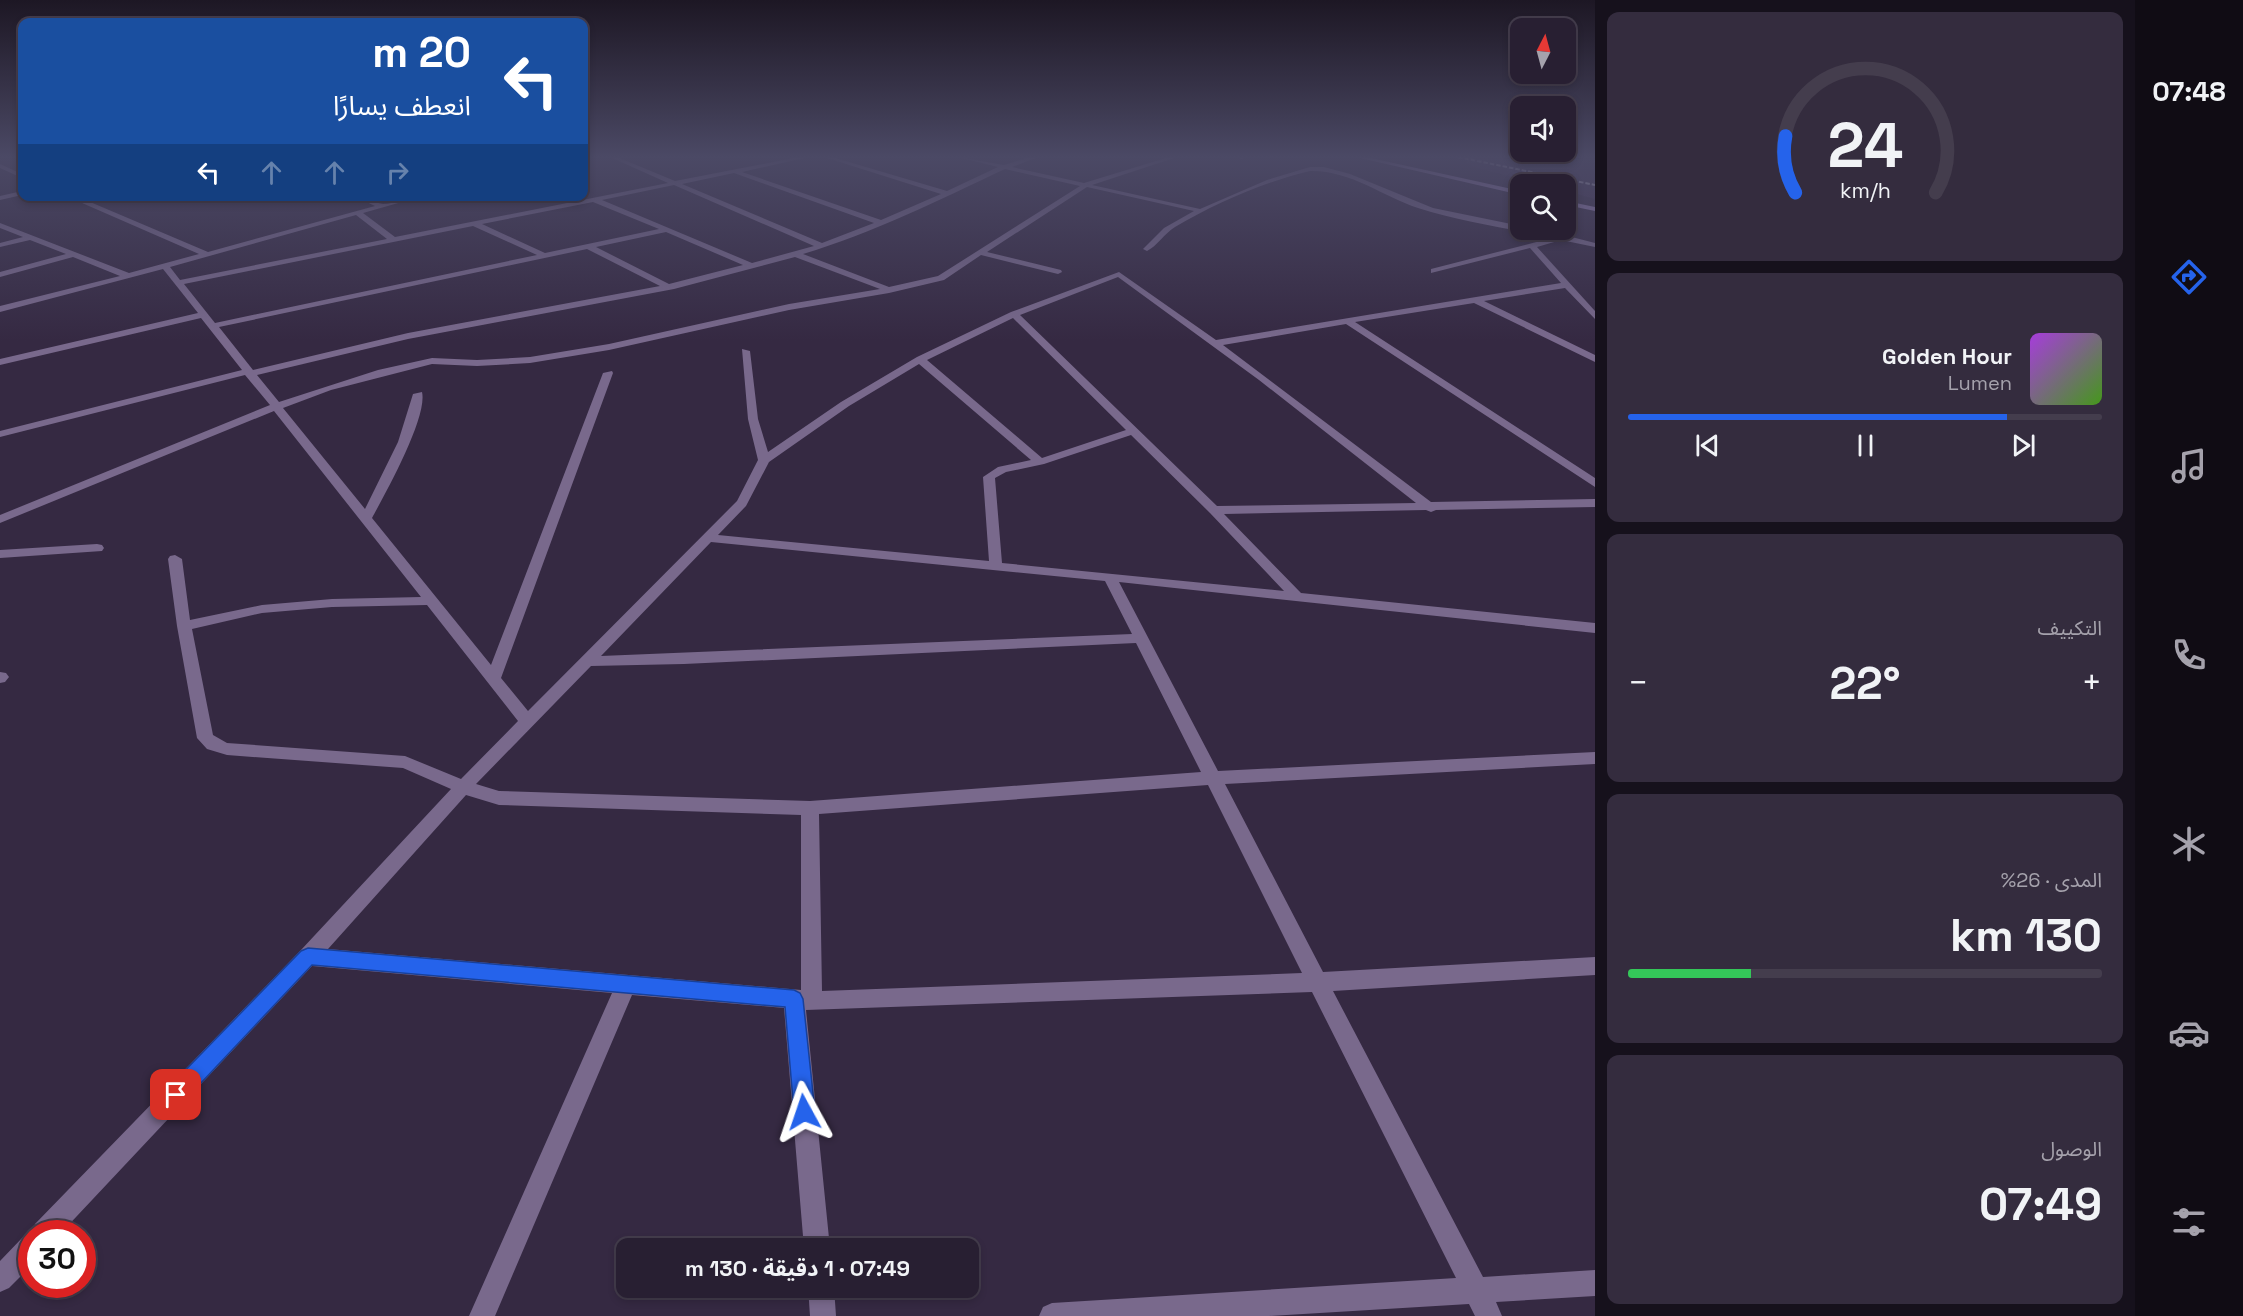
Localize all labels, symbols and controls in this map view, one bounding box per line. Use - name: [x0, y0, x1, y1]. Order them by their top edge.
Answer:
- north arrow: [1510, 18, 1576, 84]
- map controls: [1510, 18, 1576, 240]
- text: 20 m: [372, 26, 471, 79]
- icon: left: [492, 42, 570, 120]
- text: 07:48: [2152, 74, 2226, 109]
- text: انعطف يسارًا: [333, 88, 471, 123]
- button: sound: [1510, 96, 1576, 162]
- text: 24: [1827, 107, 1903, 186]
- icon: left: [192, 156, 225, 189]
- icon: ahead: [255, 156, 288, 189]
- icon: ahead: [318, 156, 351, 189]
- icon: right: [381, 156, 414, 189]
- button: search: [1510, 174, 1576, 240]
- text: km/h: [1839, 178, 1891, 205]
- icon: directions: [2168, 256, 2210, 298]
- text: Golden Hour: [1882, 342, 2012, 370]
- text: Lumen: [1948, 370, 2012, 396]
- icon: previous: [1691, 429, 1724, 462]
- icon: pause: [1849, 429, 1882, 462]
- icon: next: [2007, 429, 2040, 462]
- icon: music: [2168, 445, 2210, 487]
- text: التكييف: [2038, 615, 2102, 641]
- icon: phone: [2168, 634, 2210, 676]
- text: 22°: [1829, 655, 1901, 712]
- text: −: [1628, 662, 1648, 704]
- text: +: [2082, 662, 2102, 704]
- icon: climate: [2168, 823, 2210, 865]
- text: المدى · 26%: [2001, 867, 2102, 893]
- text: 130 km: [1950, 907, 2102, 964]
- icon: car: [2168, 1012, 2210, 1054]
- pin: [150, 1069, 201, 1120]
- icon: arrive: [159, 1078, 192, 1111]
- position arrow: [772, 1080, 836, 1144]
- text: الوصول: [2041, 1136, 2102, 1162]
- text: 07:49: [1979, 1176, 2102, 1233]
- icon: filters: [2168, 1201, 2210, 1243]
- speed limit sign: 30: [18, 1220, 96, 1298]
- text: 07:49 · 1 دقيقة · 130 m: [685, 1254, 910, 1282]

